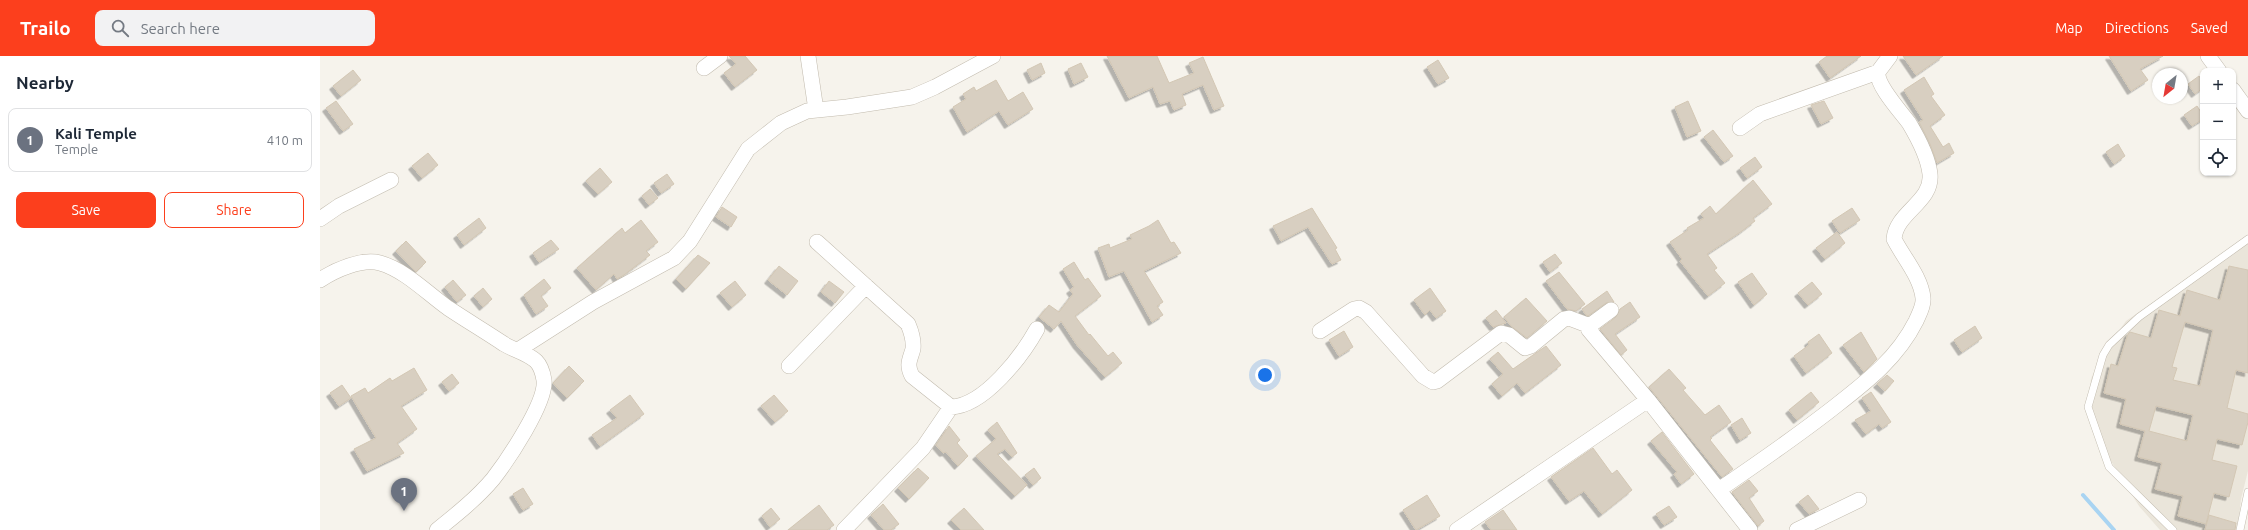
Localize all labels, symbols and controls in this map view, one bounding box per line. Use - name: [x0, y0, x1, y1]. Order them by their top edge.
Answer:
- search box: [95, 10, 375, 46]
- text: Trailo: [20, 17, 71, 39]
- icon: search: [109, 17, 131, 39]
- text: Search here: [141, 20, 220, 37]
- text: Map: [2055, 20, 2083, 36]
- text: Directions: [2105, 20, 2169, 36]
- text: Saved: [2191, 20, 2228, 36]
- north arrow: [2152, 68, 2188, 104]
- map controls: [2200, 68, 2236, 176]
- button: +: [2200, 68, 2236, 104]
- text: Nearby: [16, 73, 74, 92]
- button: −: [2200, 104, 2236, 140]
- text: Kali Temple: [55, 125, 137, 142]
- text: 1: [26, 133, 34, 147]
- text: 410 m: [267, 133, 303, 147]
- button: locate: [2200, 140, 2236, 176]
- text: Temple: [55, 142, 98, 156]
- button: Save: [16, 192, 156, 228]
- button: Share: [164, 192, 304, 228]
- your location: [1255, 365, 1275, 385]
- pin: 1: [391, 478, 417, 511]

